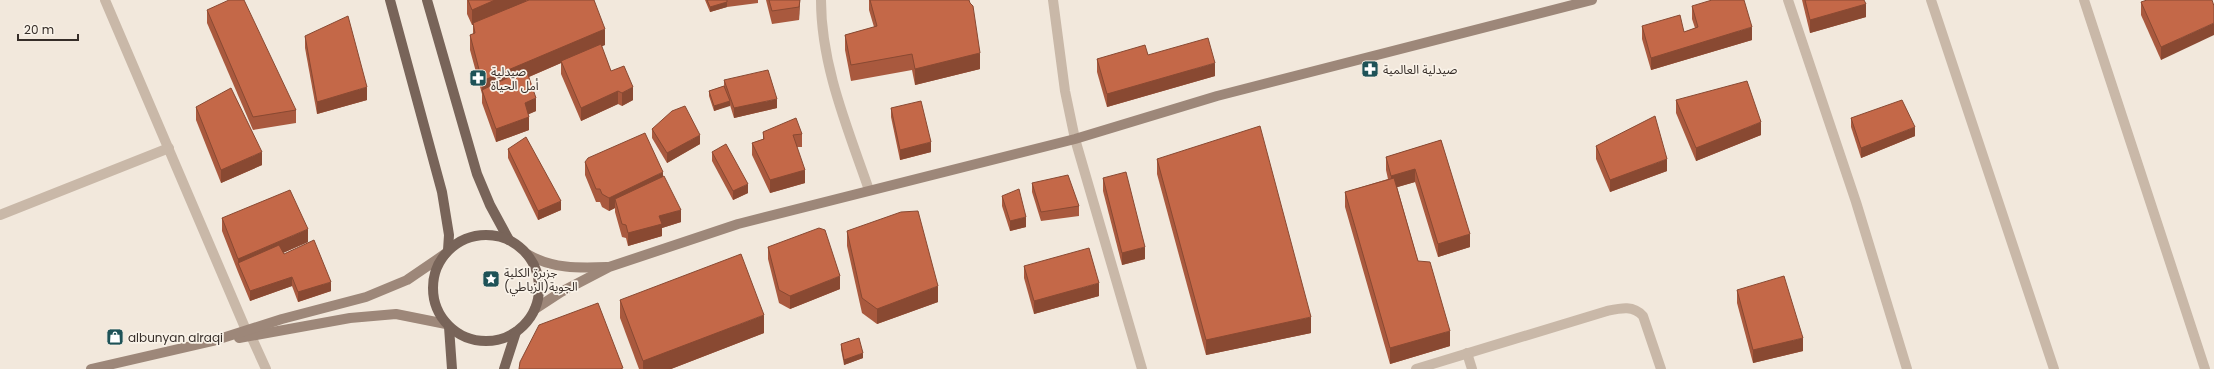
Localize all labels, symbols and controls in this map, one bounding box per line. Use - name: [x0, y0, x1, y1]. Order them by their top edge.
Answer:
- scale bar: [18, 16, 78, 42]
- text: 20 m: [24, 21, 54, 38]
- pharmacy icon: صيدلية العالمية: [1360, 59, 1380, 79]
- place label: صيدلية العالمية: [1383, 61, 1458, 78]
- place label: صيدلية أمل الحياة: [491, 63, 539, 94]
- pharmacy icon: صيدلية أمل الحياة: [468, 68, 488, 88]
- place label: جزيرة الكلية الجوية(الزباطي): [504, 264, 578, 296]
- place icon: جزيرة الكلية الجوية(الزباطي): [481, 269, 501, 289]
- shop icon: albunyan alraqi: [105, 327, 125, 347]
- place label: albunyan alraqi: [128, 329, 223, 346]

